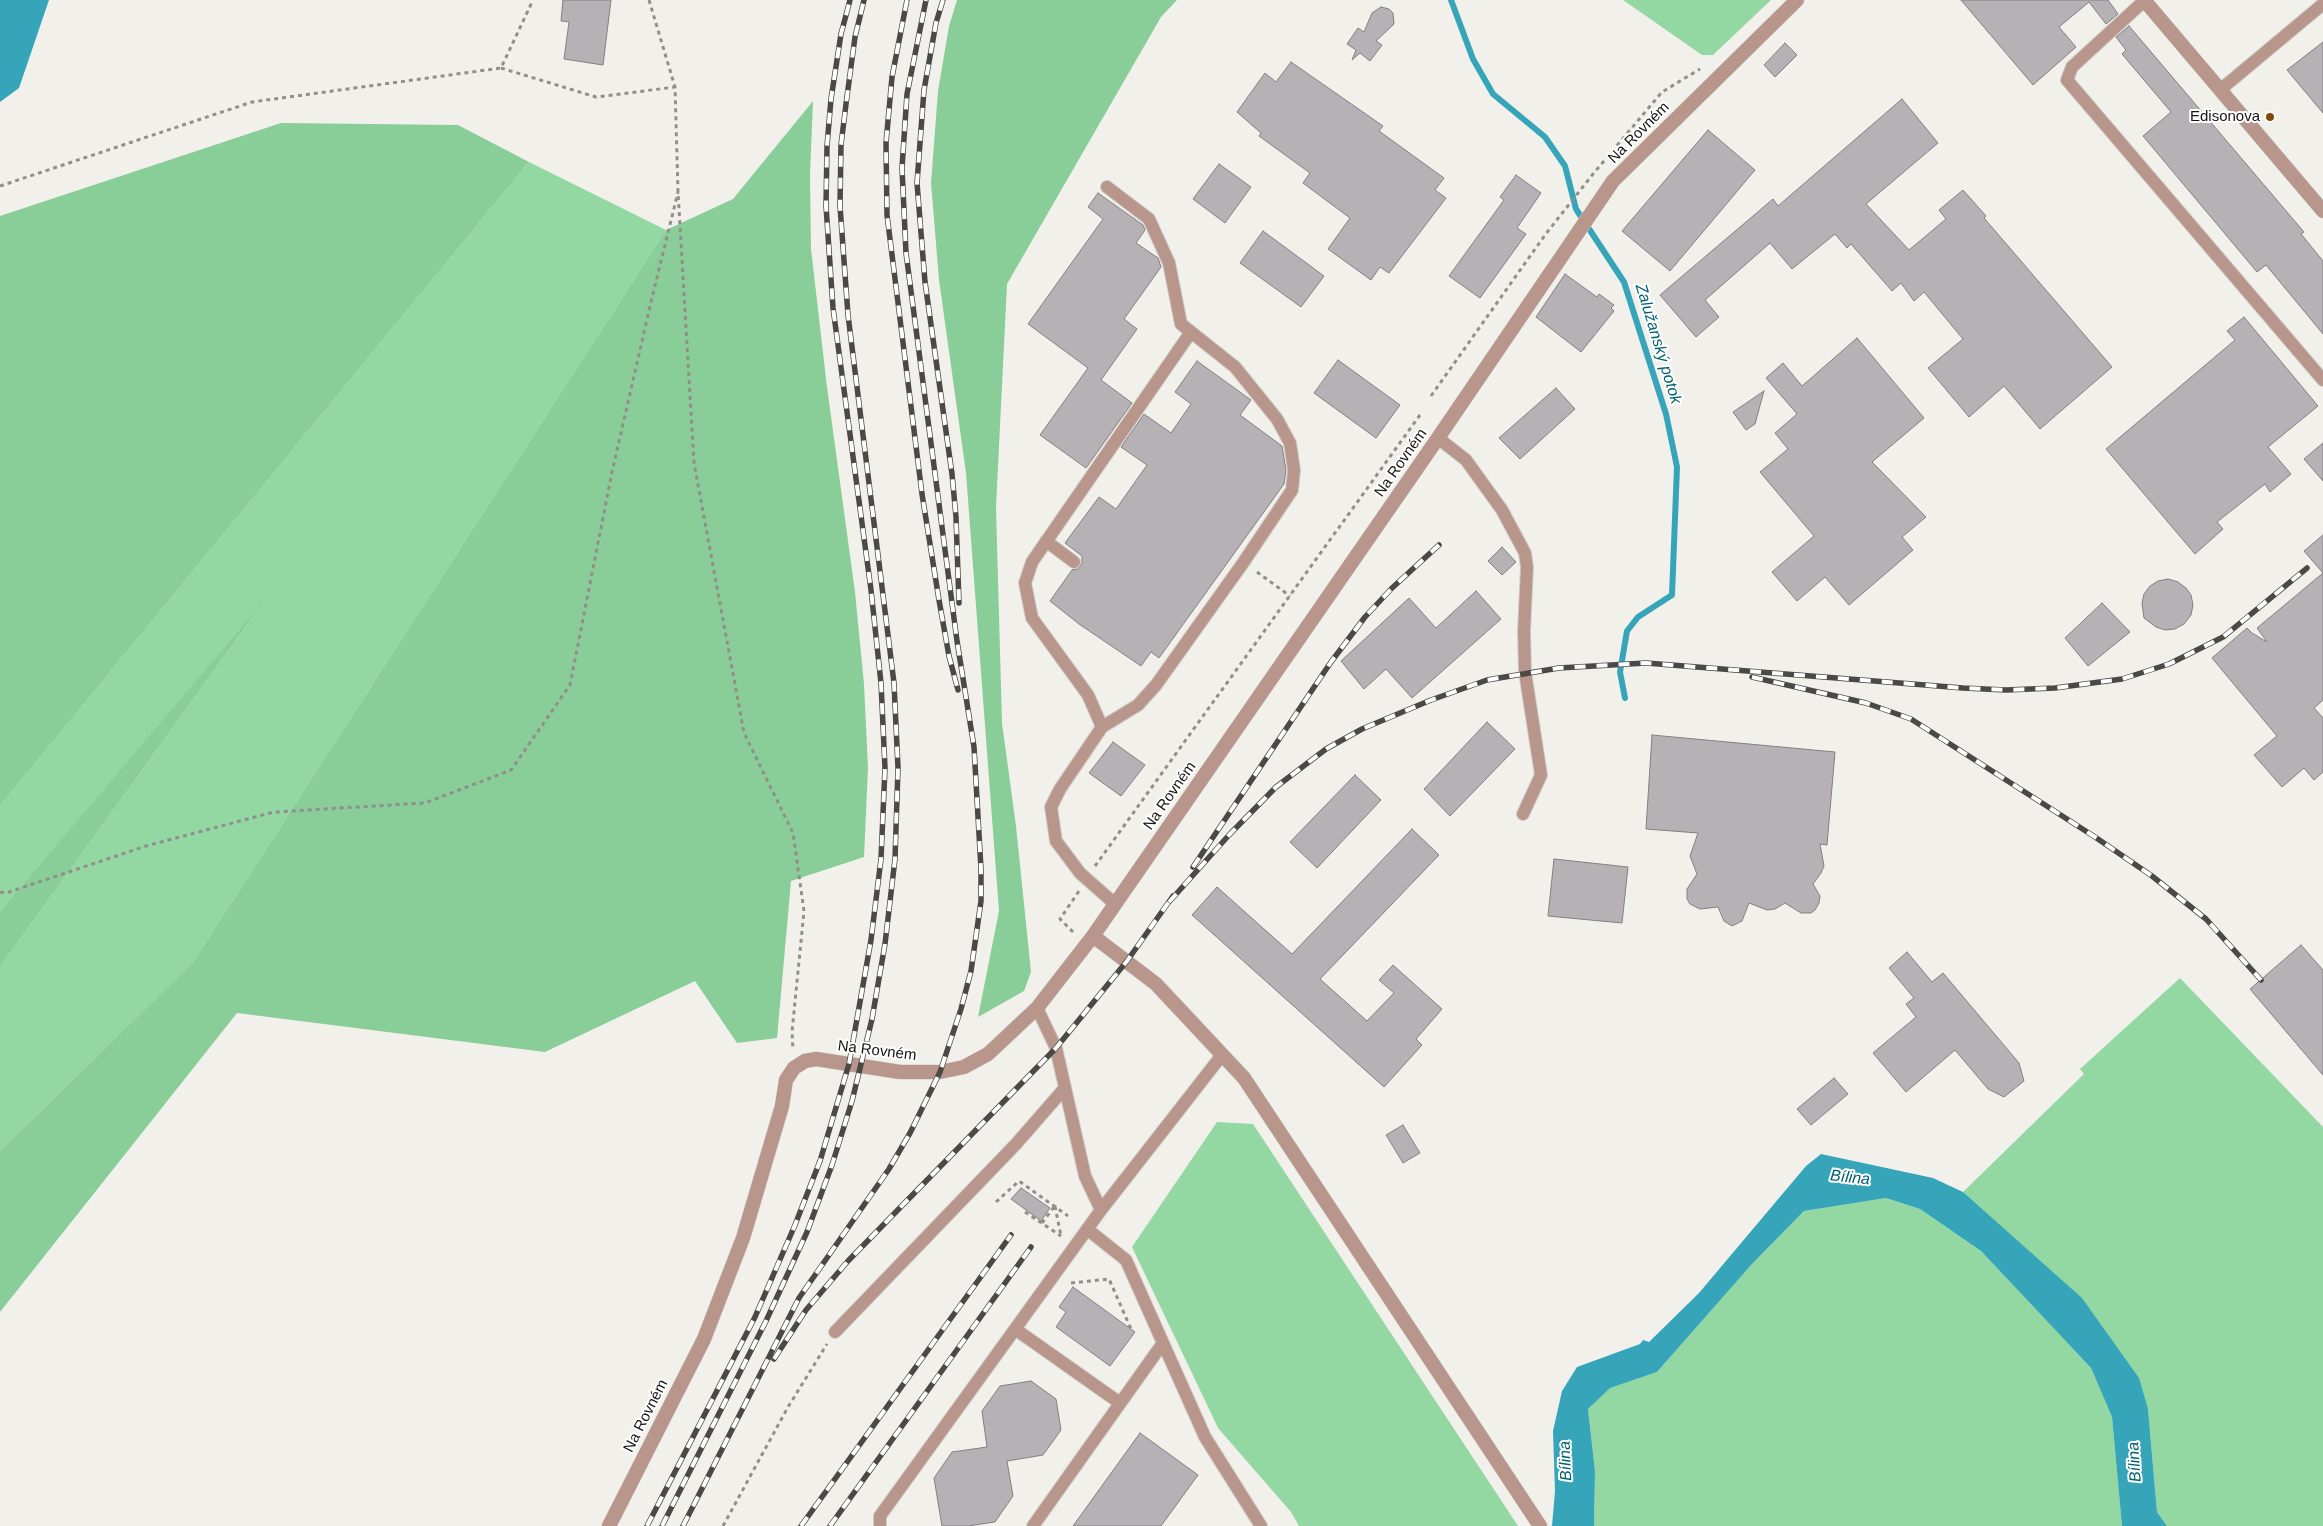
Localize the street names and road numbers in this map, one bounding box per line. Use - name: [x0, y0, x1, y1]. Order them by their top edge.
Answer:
- street label: Na Rovném: [1605, 99, 1673, 167]
- street label: Na Rovném: [1371, 425, 1431, 501]
- street label: Na Rovném: [1140, 758, 1200, 834]
- street label: Na Rovném: [837, 1037, 917, 1065]
- street label: Na Rovném: [620, 1377, 672, 1455]

